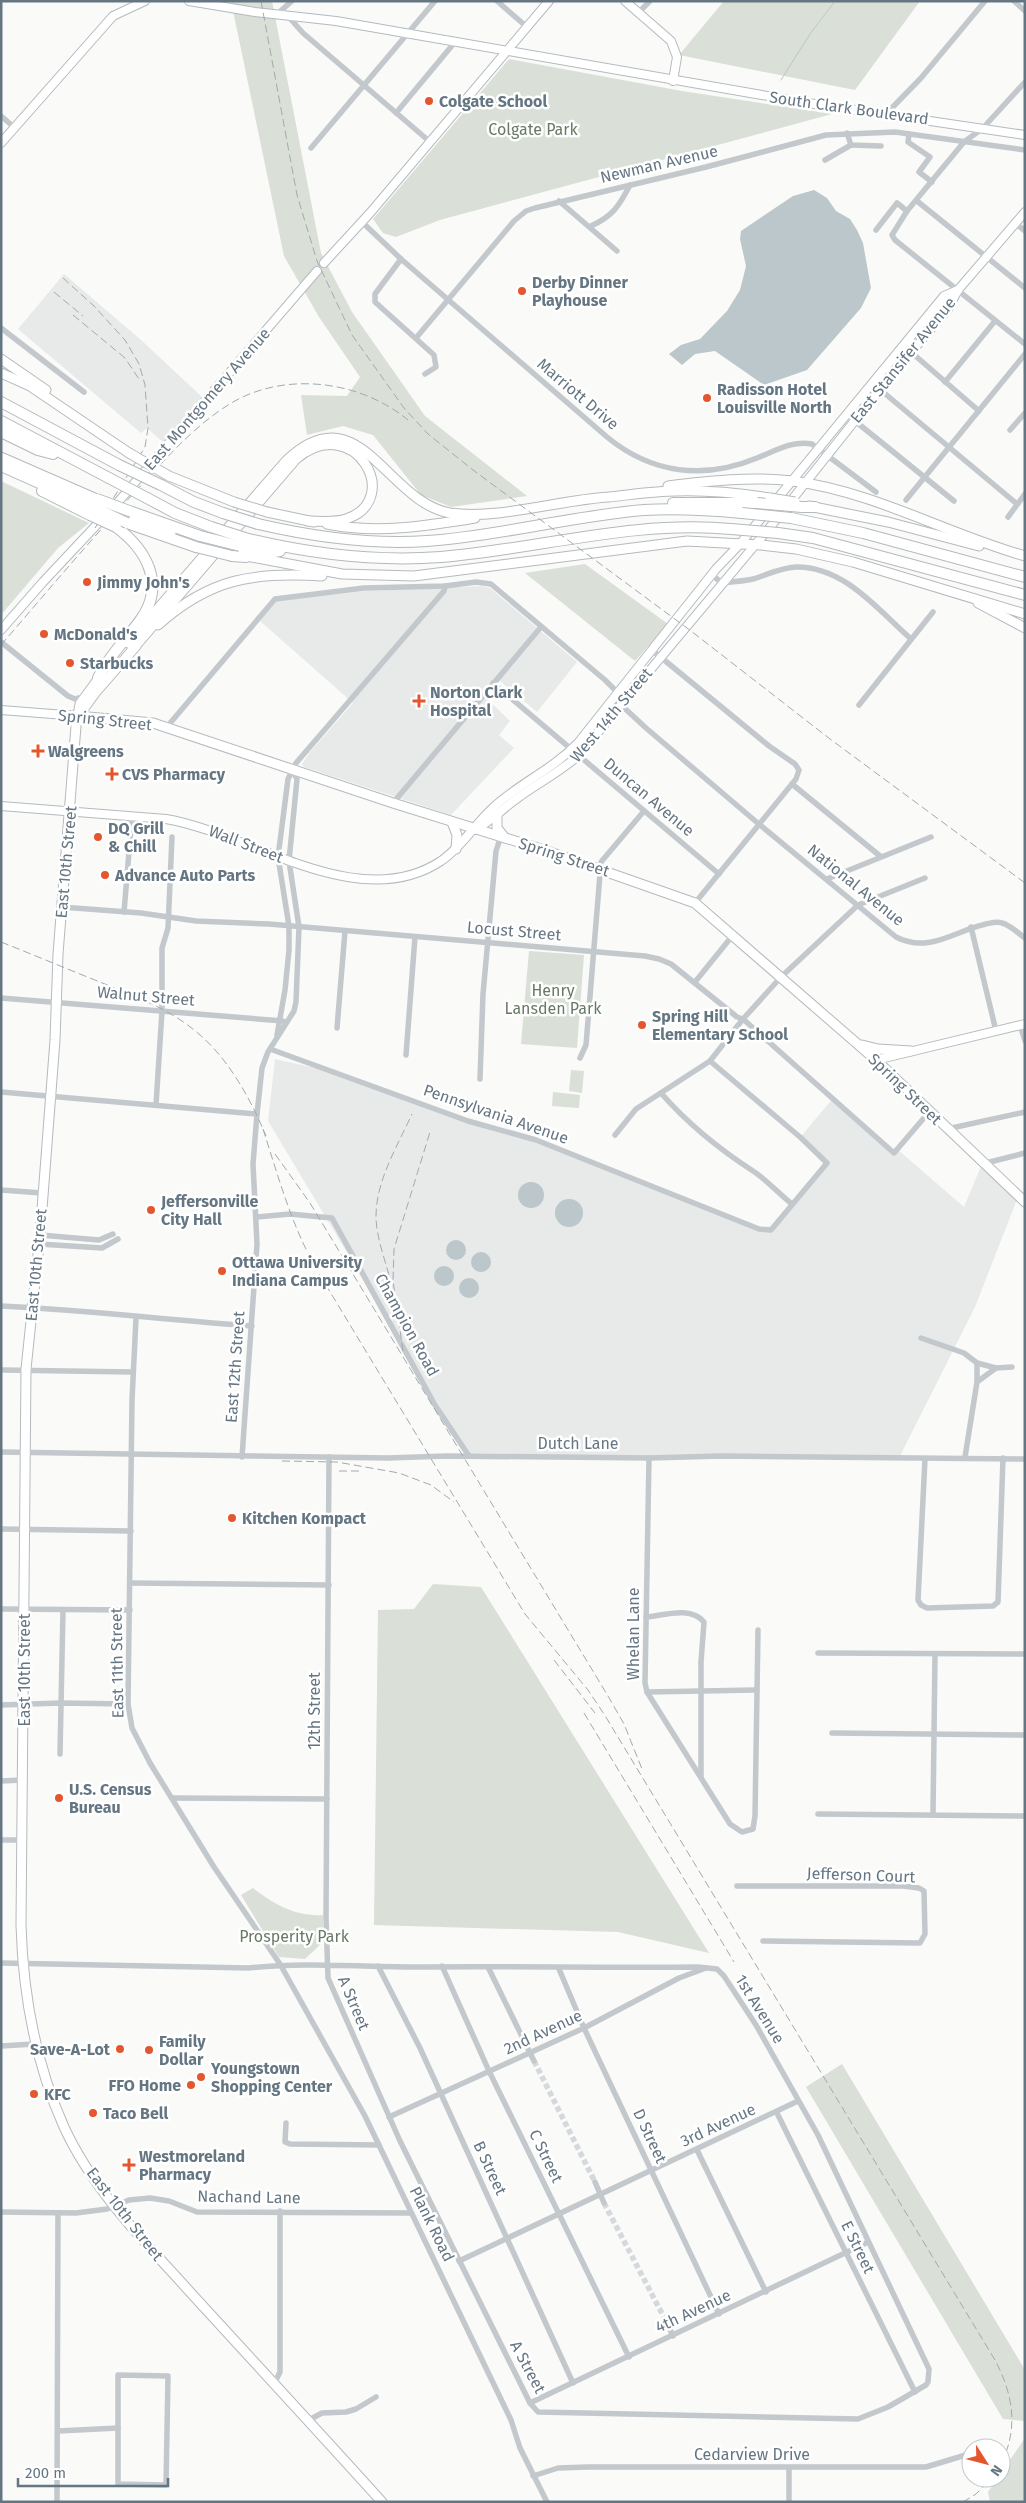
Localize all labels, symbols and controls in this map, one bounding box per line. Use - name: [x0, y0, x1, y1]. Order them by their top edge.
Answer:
- street label: South Clark Boulevard: [768, 87, 930, 129]
- place label: Colgate School: [439, 92, 547, 111]
- marker: Colgate School: [423, 95, 435, 107]
- park label: Colgate Park: [488, 120, 578, 139]
- street label: Newman Avenue: [598, 141, 720, 187]
- place label: Derby Dinner Playhouse: [532, 273, 628, 310]
- marker: Derby Dinner Playhouse: [516, 285, 528, 297]
- street label: East Stansifer Avenue: [846, 293, 960, 427]
- street label: East Montgomery Avenue: [140, 324, 274, 474]
- street label: Marriott Drive: [533, 354, 623, 434]
- place label: Radisson Hotel Louisville North: [717, 380, 832, 417]
- marker: Radisson Hotel Louisville North: [701, 392, 713, 404]
- place label: Jimmy John's: [96, 573, 190, 592]
- marker: Jimmy John's: [81, 576, 93, 588]
- place label: McDonald's: [54, 625, 138, 644]
- marker: McDonald's: [38, 628, 50, 640]
- place label: Starbucks: [80, 654, 153, 673]
- marker: Starbucks: [64, 657, 76, 669]
- street label: West 14th Street: [566, 664, 656, 766]
- place label: Norton Clark Hospital: [430, 683, 523, 720]
- marker: Norton Clark Hospital: [412, 694, 426, 708]
- street label: Spring Street: [57, 706, 153, 734]
- place label: Walgreens: [48, 742, 124, 761]
- marker: Walgreens: [32, 745, 44, 757]
- street label: Duncan Avenue: [600, 754, 698, 840]
- place label: CVS Pharmacy: [122, 765, 226, 784]
- marker: CVS Pharmacy: [106, 768, 118, 780]
- street label: East 10th Street: [52, 805, 80, 919]
- place label: DQ Grill & Chill: [108, 819, 164, 856]
- street label: Wall Street: [206, 821, 286, 867]
- marker: DQ Grill & Chill: [92, 831, 104, 843]
- street label: Spring Street: [516, 833, 612, 881]
- street label: National Avenue: [804, 840, 908, 930]
- place label: Advance Auto Parts: [114, 866, 256, 885]
- marker: Advance Auto Parts: [99, 869, 111, 881]
- street label: Locust Street: [466, 917, 562, 945]
- park label: Henry Lansden Park: [505, 981, 602, 1018]
- street label: Walnut Street: [96, 982, 196, 1010]
- place label: Spring Hill Elementary School: [652, 1007, 788, 1044]
- marker: Spring Hill Elementary School: [636, 1019, 648, 1031]
- street label: Spring Street: [864, 1049, 946, 1129]
- street label: Pennsylvania Avenue: [421, 1080, 571, 1148]
- place label: Jeffersonville City Hall: [160, 1192, 259, 1229]
- marker: Jeffersonville City Hall: [145, 1204, 157, 1216]
- street label: East 10th Street: [22, 1208, 50, 1322]
- place label: Ottawa University Indiana Campus: [232, 1253, 363, 1290]
- marker: Ottawa University Indiana Campus: [216, 1265, 228, 1277]
- street label: Champion Road: [371, 1270, 443, 1380]
- street label: East 12th Street: [222, 1310, 248, 1424]
- street label: Dutch Lane: [537, 1434, 619, 1453]
- place label: Kitchen Kompact: [242, 1509, 367, 1528]
- marker: Kitchen Kompact: [226, 1512, 238, 1524]
- street label: Whelan Lane: [624, 1588, 643, 1680]
- street label: East 11th Street: [107, 1607, 127, 1719]
- street label: East 10th Street: [15, 1613, 34, 1727]
- street label: 12th Street: [305, 1672, 324, 1750]
- place label: U.S. Census Bureau: [69, 1780, 152, 1817]
- marker: U.S. Census Bureau: [53, 1792, 65, 1804]
- street label: Jefferson Court: [806, 1864, 916, 1886]
- park label: Prosperity Park: [239, 1927, 350, 1946]
- street label: 1st Avenue: [731, 1971, 789, 2047]
- street label: A Street: [334, 1973, 374, 2033]
- street label: 2nd Avenue: [501, 2006, 585, 2058]
- place label: Family Dollar: [159, 2032, 206, 2069]
- place label: Save-A-Lot: [30, 2040, 111, 2059]
- marker: Save-A-Lot: [114, 2043, 126, 2055]
- marker: Family Dollar: [143, 2044, 155, 2056]
- place label: Youngstown Shopping Center: [210, 2059, 333, 2096]
- marker: Youngstown Shopping Center: [195, 2071, 207, 2083]
- place label: FFO Home: [109, 2076, 181, 2095]
- marker: FFO Home: [185, 2079, 197, 2091]
- place label: KFC: [44, 2085, 72, 2104]
- marker: KFC: [28, 2088, 40, 2100]
- street label: 3rd Avenue: [677, 2099, 759, 2151]
- place label: Taco Bell: [103, 2104, 169, 2123]
- street label: D Street: [629, 2106, 671, 2166]
- marker: Taco Bell: [87, 2107, 99, 2119]
- street label: C Street: [525, 2126, 567, 2186]
- street label: B Street: [469, 2138, 511, 2198]
- place label: Westmoreland Pharmacy: [139, 2147, 245, 2184]
- marker: Westmoreland Pharmacy: [123, 2159, 135, 2171]
- street label: East 10th Street: [83, 2164, 167, 2265]
- street label: Plank Road: [406, 2183, 458, 2265]
- street label: Nachand Lane: [197, 2187, 301, 2207]
- street label: E Street: [837, 2218, 879, 2277]
- street label: 4th Avenue: [652, 2285, 734, 2337]
- street label: A Street: [506, 2337, 550, 2397]
- north arrow: [961, 2438, 1011, 2488]
- street label: Cedarview Drive: [694, 2445, 810, 2464]
- scale bar: [18, 2456, 168, 2488]
- text: N: [987, 2462, 1006, 2479]
- text: 200 m: [25, 2464, 66, 2482]

